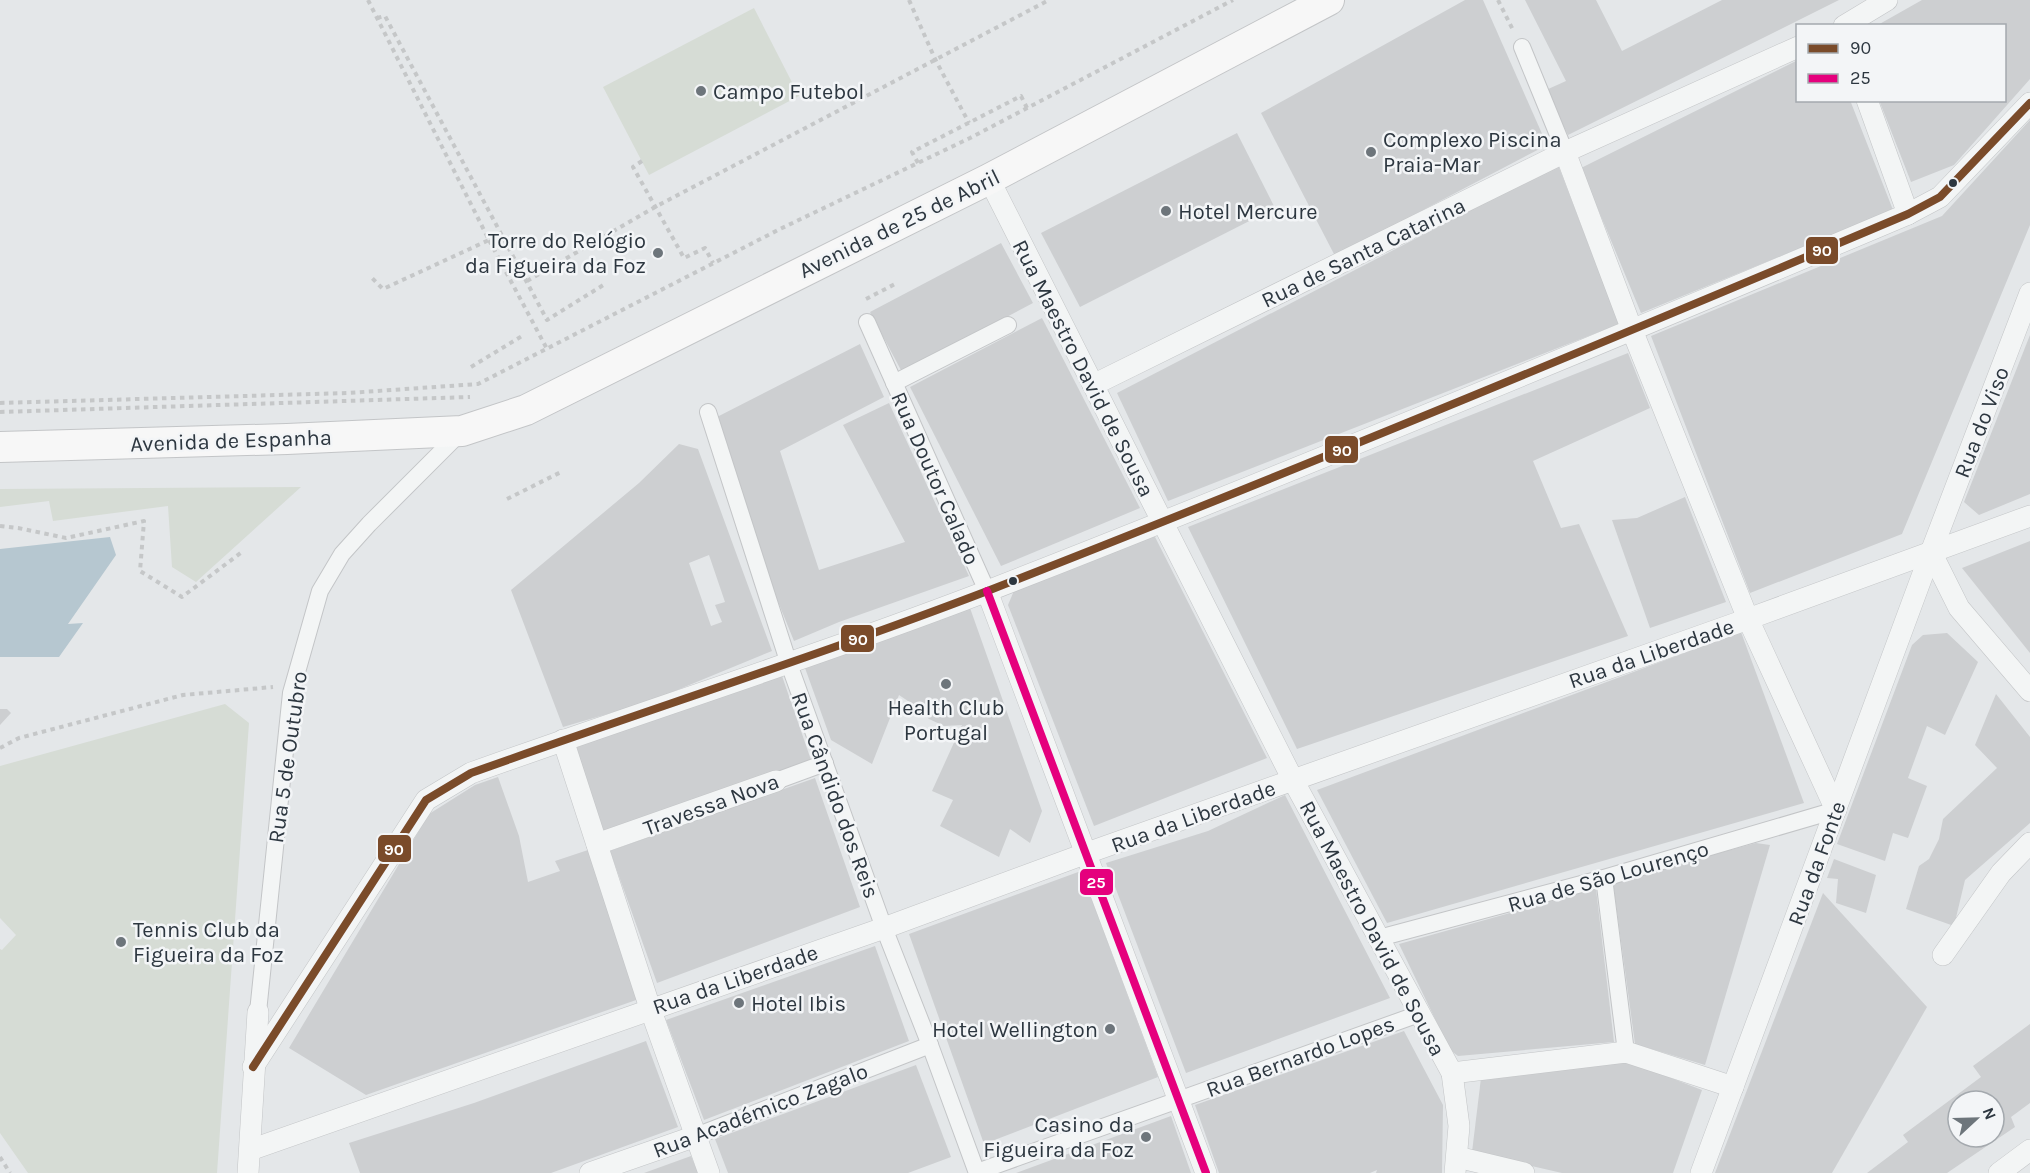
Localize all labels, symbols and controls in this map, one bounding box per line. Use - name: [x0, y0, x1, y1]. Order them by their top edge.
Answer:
- legend: [1796, 24, 2006, 102]
- text: 90: [1850, 37, 1871, 59]
- text: 25: [1850, 67, 1871, 89]
- place label: Campo Futebol: [713, 79, 864, 105]
- marker: Campo Futebol: [694, 84, 708, 98]
- place label: Complexo Piscina Praia-Mar: [1383, 127, 1562, 178]
- marker: Complexo Piscina Praia-Mar: [1364, 145, 1378, 159]
- street label: Avenida de 25 de Abril: [795, 164, 1004, 284]
- unlabelled marker: [1947, 177, 1959, 189]
- street label: Rua de Santa Catarina: [1257, 192, 1470, 314]
- place label: Hotel Mercure: [1178, 199, 1318, 225]
- marker: Hotel Mercure: [1159, 204, 1173, 218]
- place label: Torre do Relógio da Figueira da Foz: [465, 228, 646, 279]
- street label: Rua Maestro David de Sousa: [1007, 235, 1160, 502]
- line badge: 90: [1805, 236, 1839, 265]
- text: 90: [1812, 241, 1832, 260]
- marker: Torre do Relógio da Figueira da Foz: [651, 246, 665, 260]
- street label: Rua do Viso: [1949, 363, 2015, 482]
- street label: Rua Doutor Calado: [885, 388, 985, 569]
- street label: Avenida de Espanha: [130, 424, 332, 458]
- line badge: 90: [1324, 435, 1359, 464]
- text: 90: [1332, 441, 1352, 460]
- unlabelled marker: [1007, 575, 1019, 587]
- street label: Rua da Liberdade: [1565, 613, 1737, 694]
- line badge: 90: [840, 624, 875, 653]
- text: 90: [848, 630, 868, 649]
- street label: Rua 5 de Outubro: [263, 669, 313, 845]
- marker: Health Club Portugal: [939, 677, 953, 691]
- street label: Rua Cândido dos Reis: [786, 689, 884, 902]
- place label: Health Club Portugal: [887, 695, 1005, 746]
- street label: Travessa Nova: [640, 768, 783, 842]
- street label: Rua da Liberdade: [1108, 775, 1279, 859]
- street label: Rua Maestro David de Sousa: [1294, 796, 1451, 1061]
- street label: Rua da Fonte: [1782, 798, 1851, 929]
- line badge: 90: [377, 834, 412, 863]
- street label: Rua de São Lourenço: [1505, 836, 1712, 918]
- text: 90: [384, 840, 404, 859]
- line badge: 25: [1079, 868, 1114, 896]
- text: 25: [1087, 873, 1106, 892]
- place label: Tennis Club da Figueira da Foz: [133, 917, 284, 968]
- marker: Tennis Club da Figueira da Foz: [114, 935, 128, 949]
- street label: Rua da Liberdade: [649, 939, 821, 1020]
- place label: Hotel Ibis: [751, 991, 846, 1017]
- marker: Hotel Ibis: [732, 996, 746, 1010]
- street label: Rua Bernardo Lopes: [1203, 1011, 1398, 1103]
- place label: Hotel Wellington: [932, 1017, 1098, 1043]
- marker: Hotel Wellington: [1103, 1022, 1117, 1036]
- street label: Rua Académico Zagalo: [649, 1058, 872, 1164]
- north arrow: [1946, 1089, 2006, 1149]
- text: N: [1978, 1105, 2000, 1122]
- place label: Casino da Figueira da Foz: [983, 1112, 1134, 1163]
- marker: Casino da Figueira da Foz: [1139, 1130, 1153, 1144]

